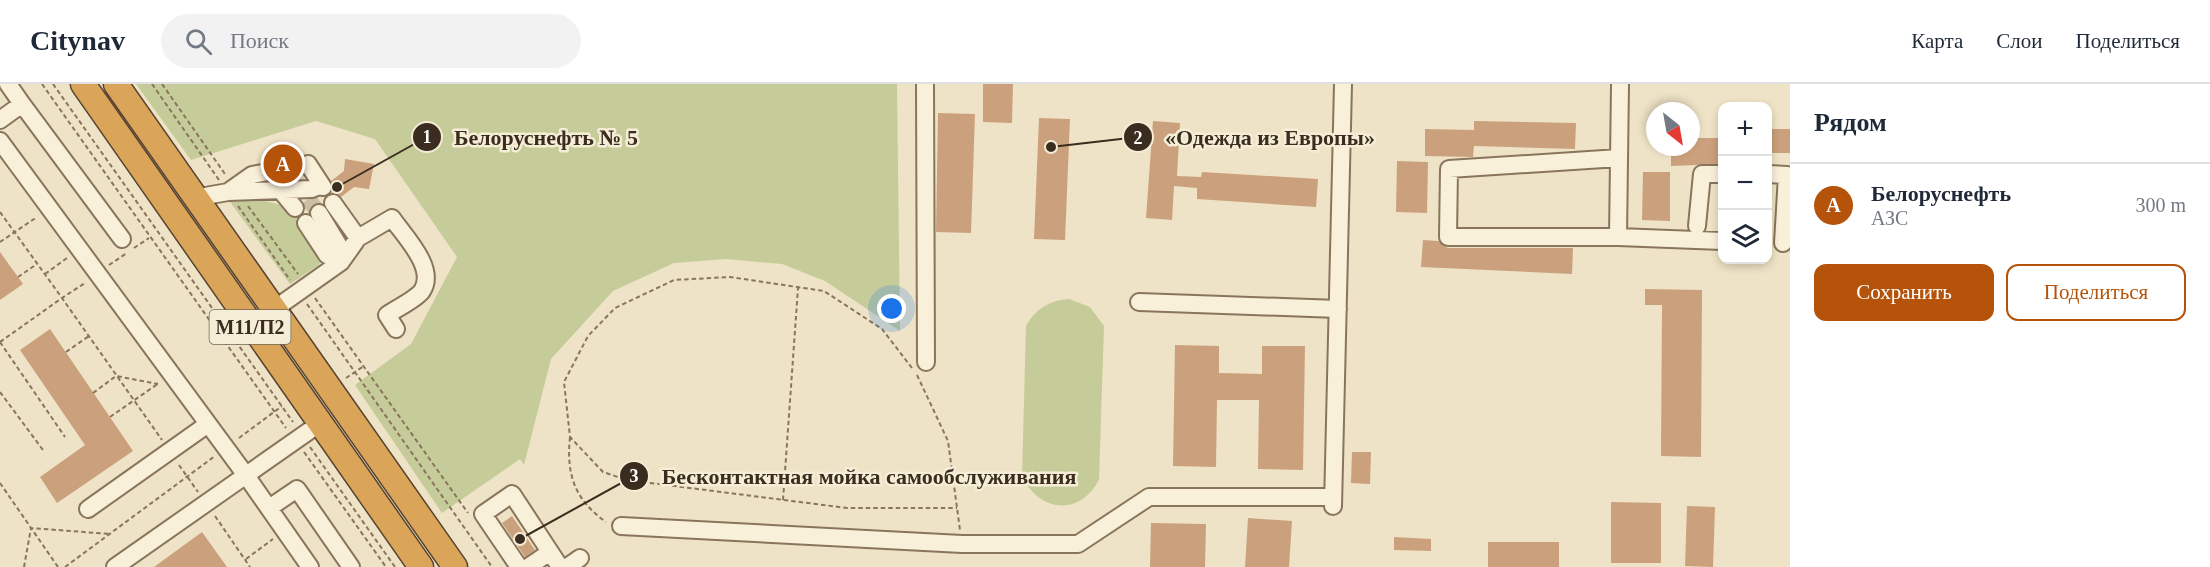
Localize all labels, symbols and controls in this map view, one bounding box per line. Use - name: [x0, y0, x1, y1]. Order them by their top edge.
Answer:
- search box: [161, 14, 581, 68]
- text: Citynav: [30, 25, 125, 56]
- icon: search: [182, 25, 215, 58]
- text: Поиск: [230, 28, 289, 53]
- text: Карта: [1911, 29, 1963, 53]
- text: Слои: [1996, 29, 2042, 53]
- text: Поделиться: [2075, 29, 2180, 53]
- north arrow: [1646, 102, 1700, 156]
- map controls: [1718, 102, 1772, 264]
- button: +: [1718, 102, 1772, 156]
- text: Рядом: [1814, 108, 1887, 137]
- callout: Белоруснефть № 5: [412, 117, 650, 157]
- callout: «Одежда из Европы»: [1123, 117, 1387, 157]
- text: Белоруснефть № 5: [454, 125, 638, 150]
- text: «Одежда из Европы»: [1165, 125, 1375, 150]
- text: 1: [423, 127, 432, 147]
- text: 2: [1134, 128, 1143, 148]
- pin: A: [264, 142, 302, 187]
- button: −: [1718, 156, 1772, 210]
- text: Белоруснефть: [1871, 181, 2011, 206]
- text: A: [1826, 194, 1841, 216]
- text: 300 m: [2135, 194, 2186, 216]
- text: АЗС: [1871, 207, 1908, 229]
- button: layers: [1718, 210, 1772, 264]
- button: Сохранить: [1814, 264, 1994, 321]
- button: Поделиться: [2006, 264, 2186, 321]
- your location: [877, 294, 906, 323]
- road number: М11/П2: [210, 310, 290, 344]
- callout: Бесконтактная мойка самообслуживания: [619, 456, 1088, 496]
- text: Бесконтактная мойка самообслуживания: [662, 464, 1076, 489]
- text: 3: [630, 466, 639, 486]

